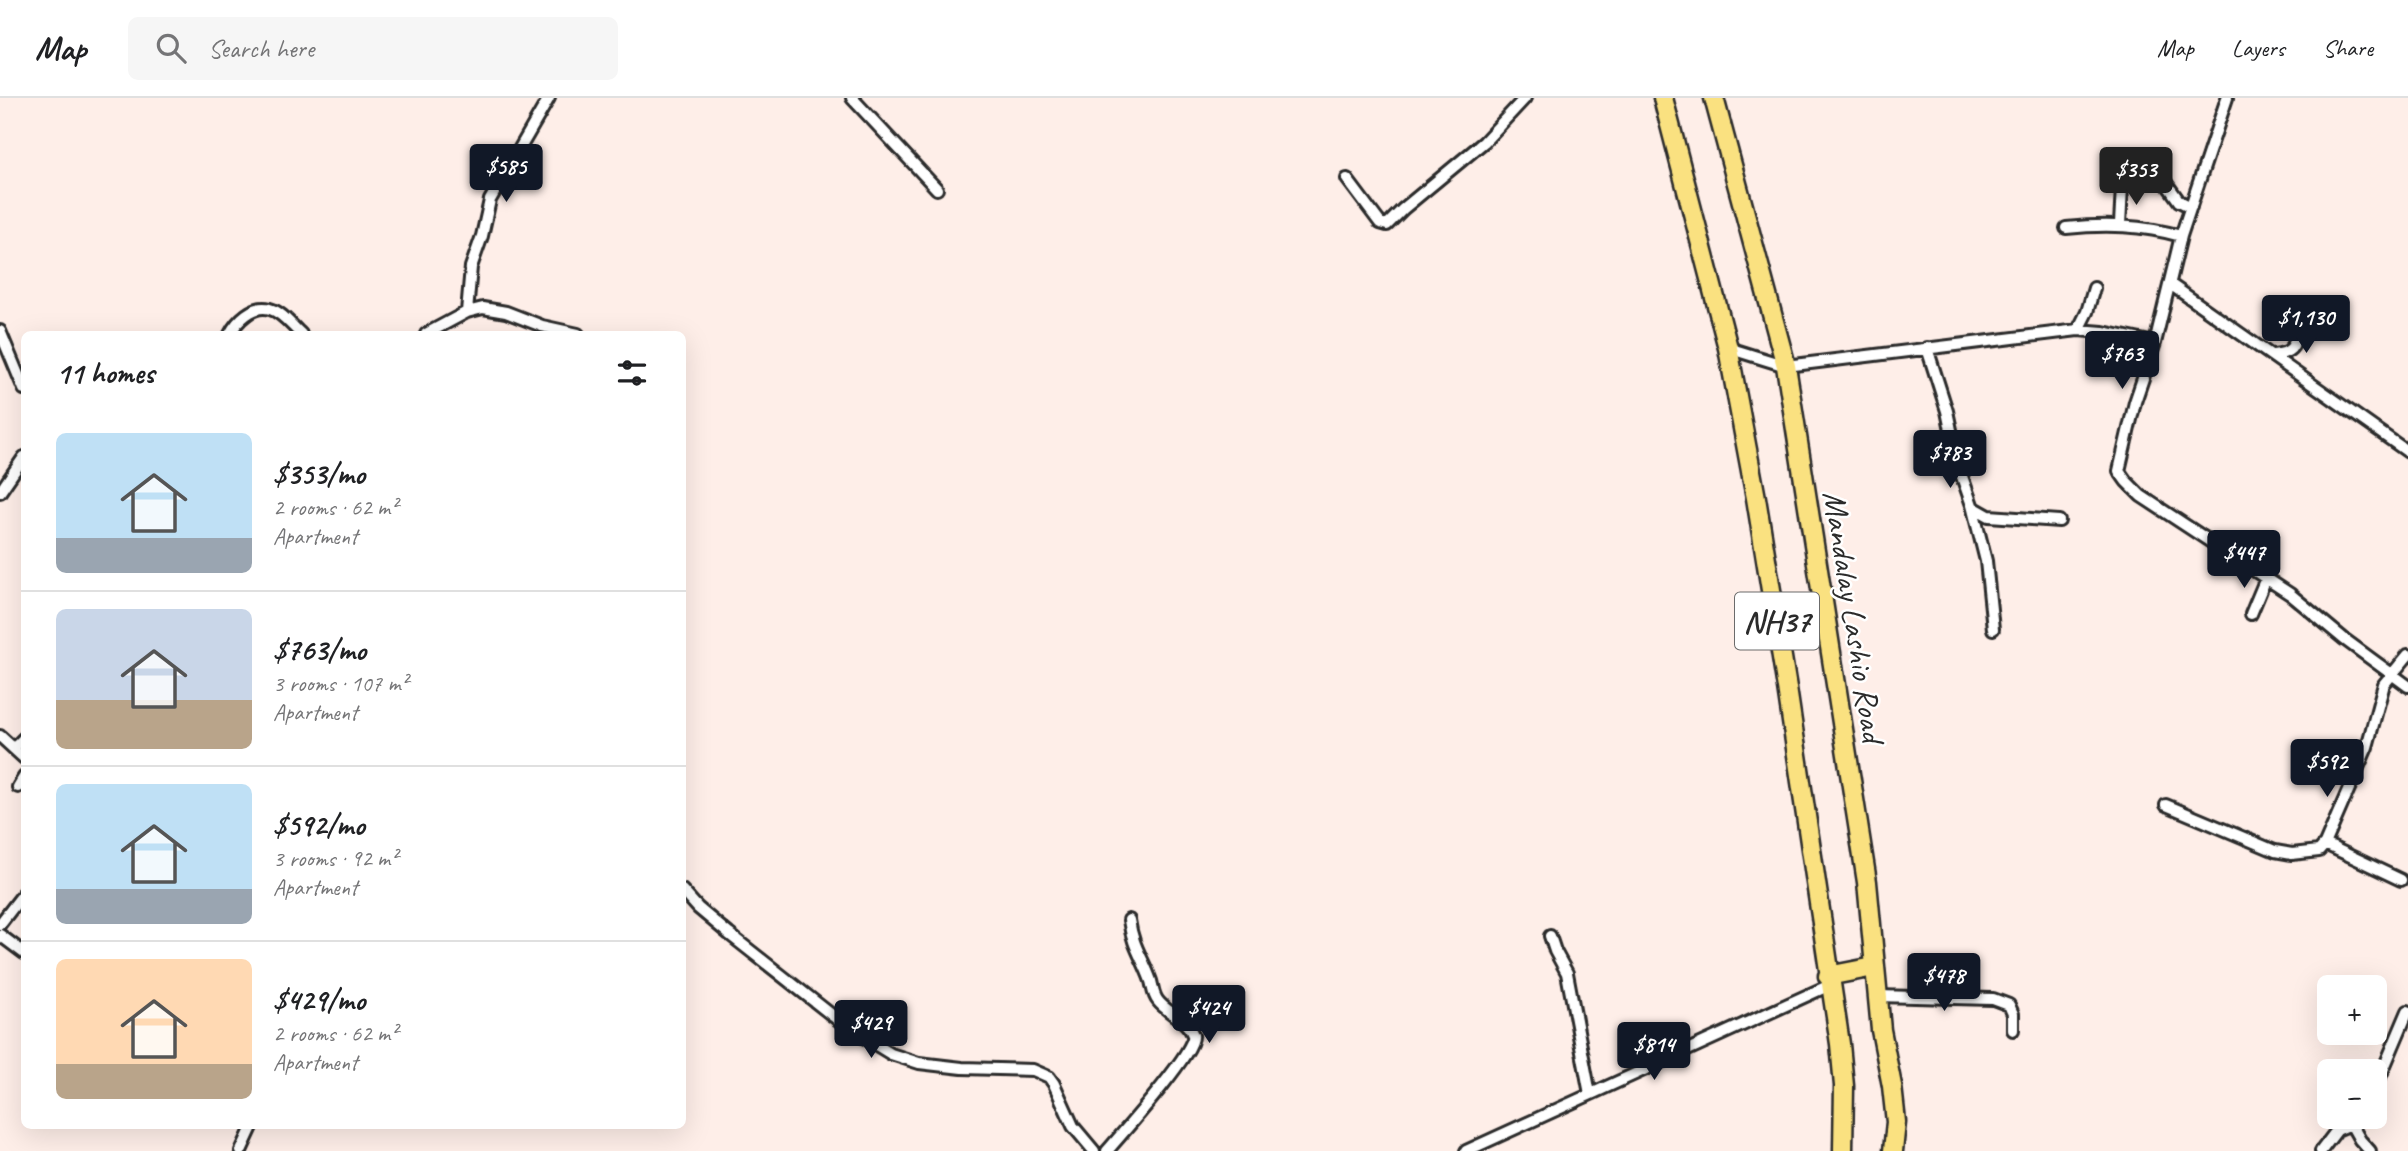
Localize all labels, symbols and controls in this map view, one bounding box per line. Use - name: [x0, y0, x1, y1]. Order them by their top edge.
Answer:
- search box: [128, 17, 618, 80]
- text: Map: [35, 27, 86, 69]
- icon: search: [152, 29, 190, 67]
- text: Search here: [208, 32, 314, 65]
- text: Map: [2157, 33, 2194, 63]
- text: Layers: [2232, 33, 2285, 63]
- text: Share: [2323, 33, 2373, 63]
- pin: $585: [465, 144, 547, 204]
- pin: $353: [2095, 148, 2177, 207]
- text: $585: [486, 152, 526, 181]
- text: $353: [2115, 155, 2157, 184]
- pin: $1,130: [2249, 296, 2363, 355]
- text: $1,130: [2278, 303, 2334, 332]
- pin: $763: [2081, 331, 2163, 391]
- text: $763: [2101, 339, 2143, 368]
- text: 11 homes: [56, 354, 154, 392]
- icon: filters: [613, 354, 651, 392]
- pin: $783: [1909, 430, 1991, 490]
- text: $783: [1929, 438, 1971, 467]
- text: $353/mo: [273, 455, 365, 493]
- icon: home: [112, 461, 196, 545]
- street label: Mandalay Lashio Road: [1813, 488, 1895, 750]
- text: 2 rooms · 62 m²: [273, 493, 397, 522]
- text: Apartment: [273, 522, 358, 551]
- pin: $447: [2203, 531, 2285, 590]
- text: $447: [2223, 538, 2265, 567]
- road number: NH37: [1735, 592, 1819, 650]
- text: $763/mo: [273, 631, 366, 669]
- icon: home: [112, 637, 196, 721]
- text: 3 rooms · 107 m²: [273, 669, 408, 698]
- text: Apartment: [273, 698, 358, 727]
- pin: $592: [2286, 740, 2368, 799]
- text: $592: [2307, 747, 2347, 776]
- text: $592/mo: [273, 806, 365, 844]
- icon: home: [112, 812, 196, 896]
- text: 3 rooms · 92 m²: [273, 844, 397, 873]
- text: Apartment: [273, 873, 358, 902]
- pin: $478: [1903, 954, 1985, 1013]
- text: $478: [1923, 961, 1965, 990]
- map controls: [2317, 975, 2387, 1129]
- button: +: [2317, 975, 2387, 1045]
- text: $429/mo: [273, 981, 365, 1019]
- pin: $424: [1168, 986, 1250, 1045]
- icon: home: [112, 987, 196, 1071]
- text: $424: [1188, 993, 1230, 1022]
- pin: $429: [830, 1000, 912, 1060]
- text: $429: [850, 1008, 892, 1037]
- text: 2 rooms · 62 m²: [273, 1019, 397, 1048]
- pin: $814: [1613, 1023, 1695, 1082]
- text: $814: [1633, 1030, 1675, 1059]
- text: Apartment: [273, 1048, 358, 1077]
- button: −: [2317, 1059, 2387, 1129]

